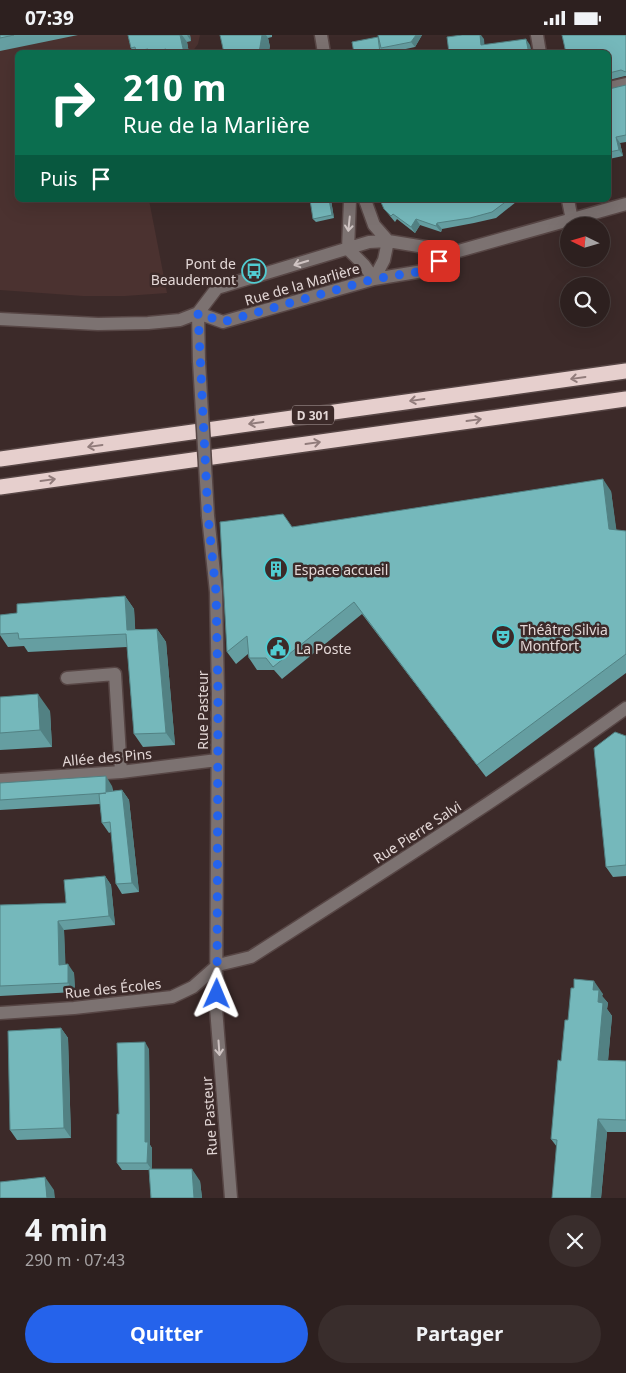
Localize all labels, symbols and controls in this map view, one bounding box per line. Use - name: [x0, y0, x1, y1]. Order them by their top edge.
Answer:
- text: 07:39: [25, 5, 74, 31]
- text: 210 m: [123, 64, 226, 111]
- icon: right: [40, 70, 105, 135]
- text: Rue de la Marlière: [123, 109, 310, 139]
- icon: arrive: [87, 165, 115, 193]
- text: Puis: [40, 166, 77, 192]
- one-way arrow: [344, 216, 354, 232]
- north arrow: [560, 217, 610, 267]
- map controls: [560, 217, 610, 327]
- pin: [418, 240, 460, 282]
- icon: arrive: [425, 247, 453, 275]
- place label: Pont de Beaudemont: [151, 254, 236, 289]
- bus stop icon: Pont de Beaudemont: [241, 258, 267, 284]
- street label: Rue de la Marlière: [242, 258, 362, 310]
- one-way arrow: [293, 258, 309, 268]
- button: search: [560, 277, 610, 327]
- one-way arrow: [570, 373, 586, 383]
- one-way arrow: [409, 396, 425, 406]
- road number: D 301: [292, 405, 334, 425]
- one-way arrow: [466, 415, 482, 425]
- one-way arrow: [248, 418, 264, 428]
- one-way arrow: [305, 437, 321, 447]
- one-way arrow: [87, 441, 103, 451]
- one-way arrow: [40, 475, 56, 485]
- building icon: Espace accueil: [263, 556, 289, 582]
- place label: Espace accueil: [294, 560, 388, 579]
- place label: Théâtre Silvia Montfort: [520, 620, 608, 655]
- theatre icon: Théâtre Silvia Montfort: [490, 624, 516, 650]
- public building icon: La Poste: [265, 635, 291, 661]
- place label: La Poste: [296, 639, 352, 658]
- street label: Rue Pasteur: [193, 670, 212, 750]
- street label: Allée des Pins: [61, 744, 153, 770]
- street label: Rue Pierre Salvi: [369, 796, 465, 868]
- position arrow: [190, 967, 242, 1019]
- street label: Rue des Écoles: [64, 973, 162, 1003]
- one-way arrow: [215, 1040, 224, 1056]
- street label: Rue Pasteur: [197, 1076, 221, 1156]
- text: 4 min: [25, 1209, 108, 1250]
- button: close: [549, 1215, 601, 1267]
- text: 290 m · 07:43: [25, 1249, 125, 1271]
- button: Quitter: [25, 1305, 308, 1363]
- button: Partager: [318, 1305, 601, 1363]

